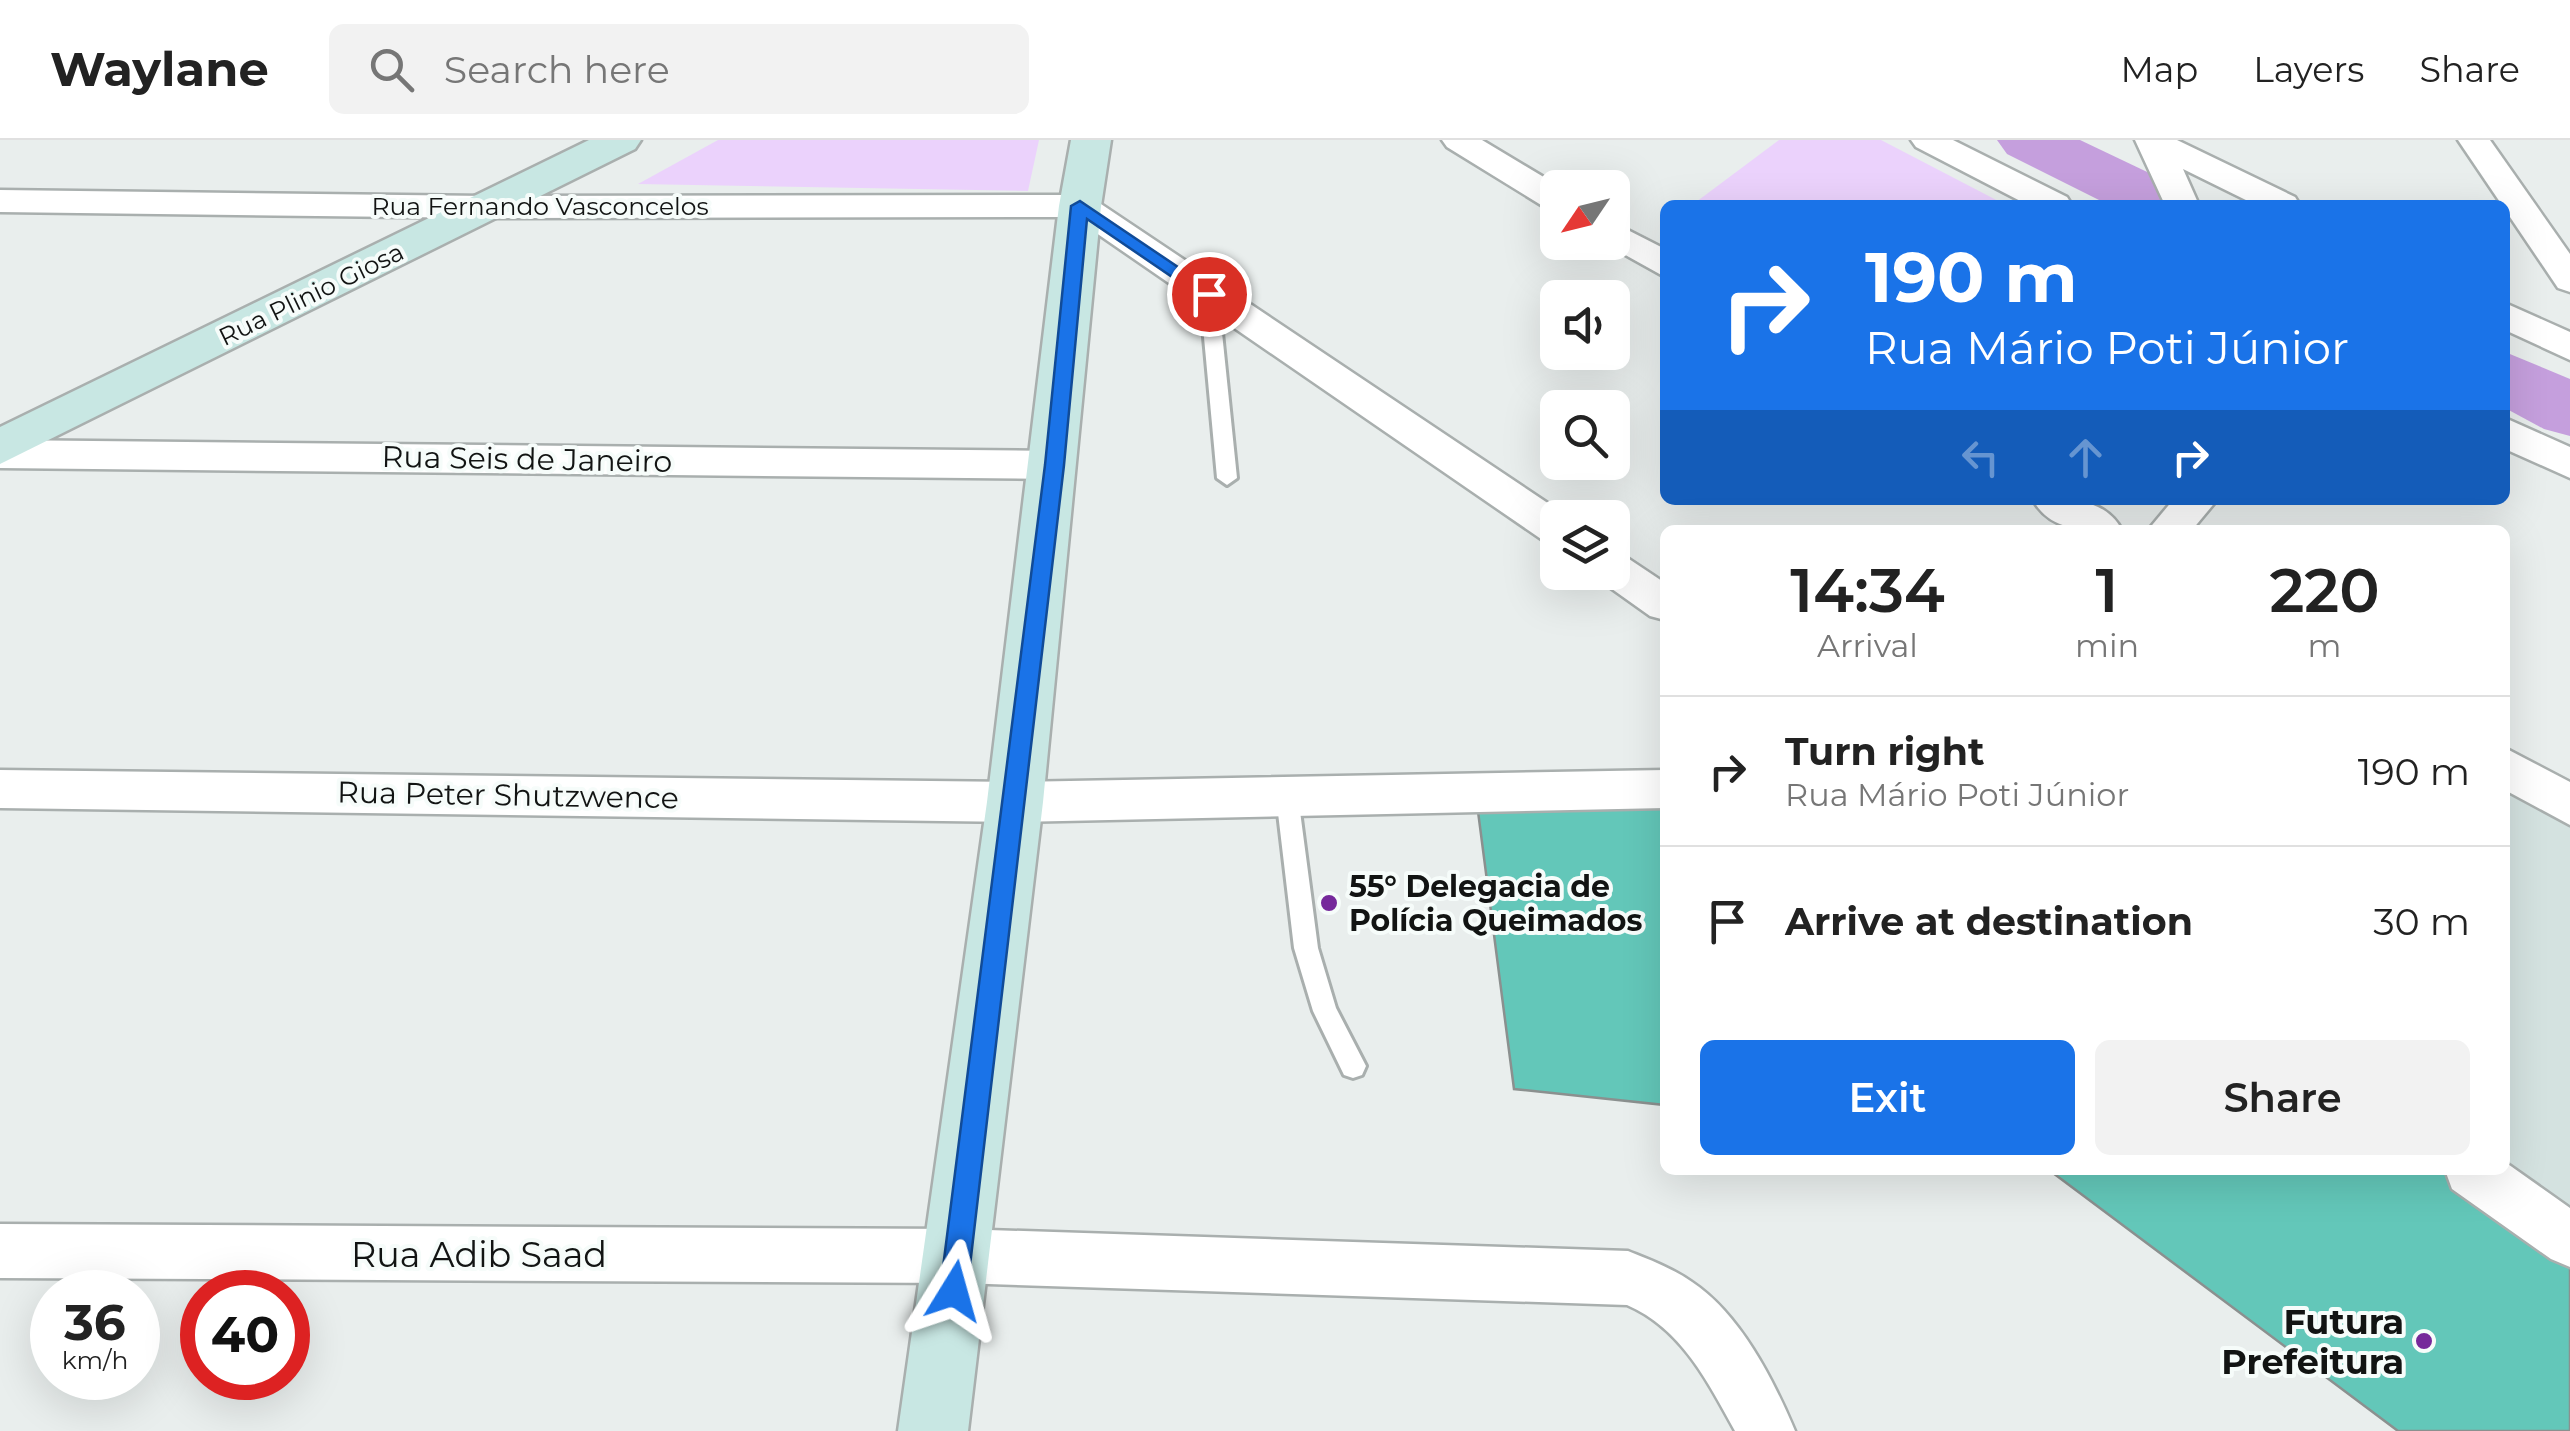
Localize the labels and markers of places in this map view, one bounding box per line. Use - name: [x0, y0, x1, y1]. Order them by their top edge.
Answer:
- pin: [1167, 252, 1252, 337]
- place label: 55° Delegacia de Polícia Queimados: [1349, 868, 1642, 939]
- marker: 55° Delegacia de Polícia Queimados: [1318, 892, 1340, 914]
- place label: Futura Prefeitura: [2221, 1300, 2404, 1383]
- marker: Futura Prefeitura: [2413, 1330, 2435, 1352]

